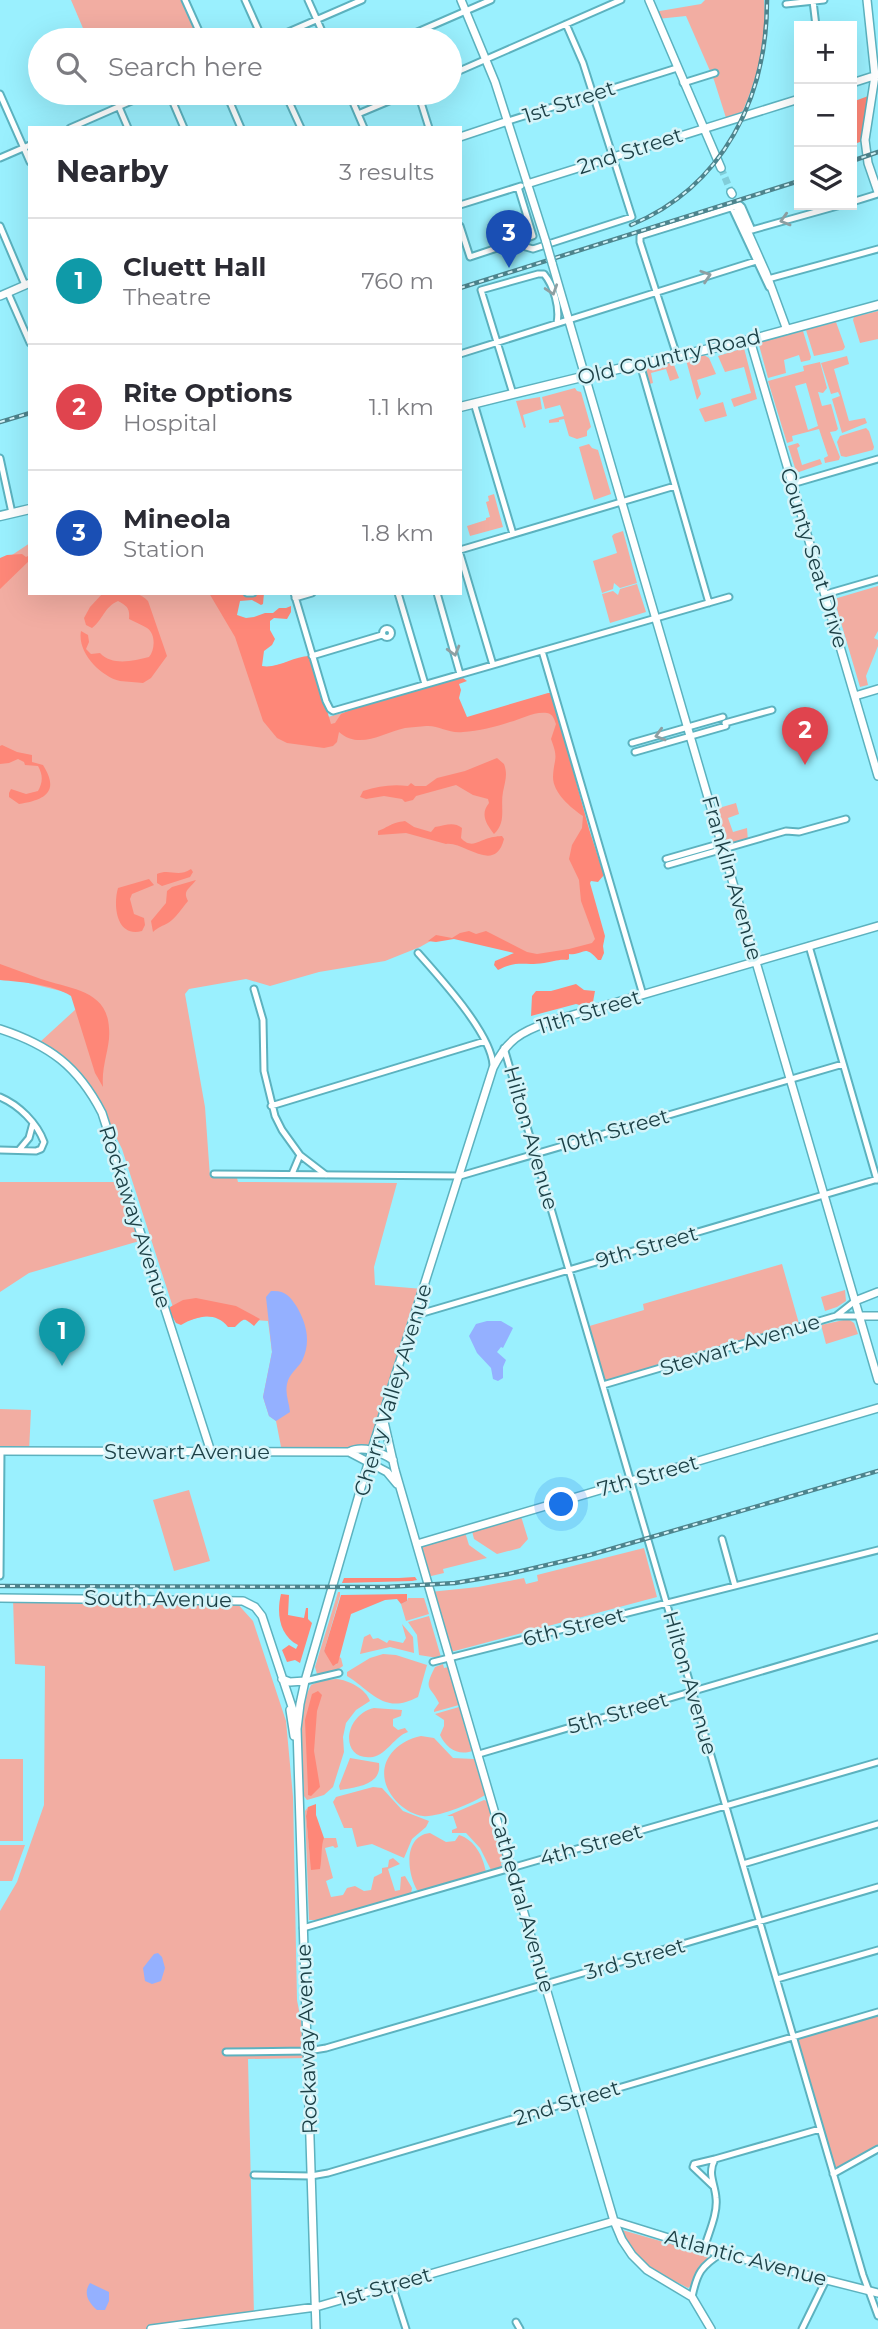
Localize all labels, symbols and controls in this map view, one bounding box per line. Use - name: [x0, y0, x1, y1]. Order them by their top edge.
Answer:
- map controls: [794, 21, 857, 210]
- button: +: [794, 21, 857, 84]
- search box: [28, 28, 462, 105]
- icon: search: [52, 48, 90, 86]
- text: Search here: [108, 51, 263, 83]
- street label: 1st Street: [520, 75, 618, 128]
- button: −: [794, 84, 857, 147]
- street label: 2nd Street: [574, 122, 686, 179]
- button: layers: [794, 147, 857, 210]
- text: Nearby: [56, 153, 168, 190]
- text: 3 results: [339, 158, 434, 186]
- pin: 3: [486, 210, 532, 268]
- one-way arrow: [779, 212, 791, 227]
- text: Cluett Hall: [123, 251, 266, 283]
- text: 1: [74, 267, 84, 295]
- text: 760 m: [361, 267, 434, 295]
- one-way arrow: [700, 270, 712, 285]
- text: Theatre: [123, 283, 211, 311]
- one-way arrow: [543, 283, 558, 295]
- street label: Old Country Road: [575, 323, 763, 390]
- text: Rite Options: [123, 377, 292, 409]
- text: 2: [72, 393, 86, 421]
- text: 1.1 km: [369, 393, 434, 421]
- text: Hospital: [123, 409, 218, 437]
- street label: County Seat Drive: [775, 465, 854, 651]
- text: Mineola: [123, 503, 231, 535]
- text: 3: [72, 519, 86, 547]
- text: 1.8 km: [362, 519, 434, 547]
- text: Station: [123, 535, 205, 563]
- one-way arrow: [445, 645, 460, 657]
- pin: 2: [782, 707, 828, 765]
- one-way arrow: [654, 726, 666, 741]
- street label: Franklin Avenue: [697, 793, 768, 963]
- street label: 11th Street: [534, 984, 644, 1039]
- street label: Hilton Avenue: [499, 1063, 564, 1213]
- street label: 10th Street: [556, 1103, 672, 1158]
- street label: Rockaway Avenue: [94, 1122, 177, 1311]
- street label: 9th Street: [593, 1220, 701, 1273]
- street label: Cherry Valley Avenue: [348, 1280, 437, 1499]
- pin: 1: [39, 1308, 85, 1366]
- street label: Stewart Avenue: [657, 1308, 823, 1381]
- street label: Stewart Avenue: [104, 1439, 270, 1464]
- street label: 7th Street: [595, 1449, 701, 1502]
- your location: [544, 1487, 578, 1521]
- street label: South Avenue: [84, 1585, 232, 1612]
- street label: 6th Street: [520, 1602, 628, 1651]
- street label: Hilton Avenue: [658, 1608, 723, 1758]
- street label: 5th Street: [565, 1686, 671, 1739]
- street label: Cathedral Avenue: [485, 1808, 560, 1995]
- street label: 4th Street: [537, 1818, 645, 1871]
- street label: 3rd Street: [582, 1932, 688, 1985]
- street label: Rockaway Avenue: [291, 1943, 322, 2135]
- street label: 2nd Street: [511, 2075, 623, 2130]
- street label: Atlantic Avenue: [662, 2224, 830, 2291]
- street label: 1st Street: [336, 2261, 434, 2312]

